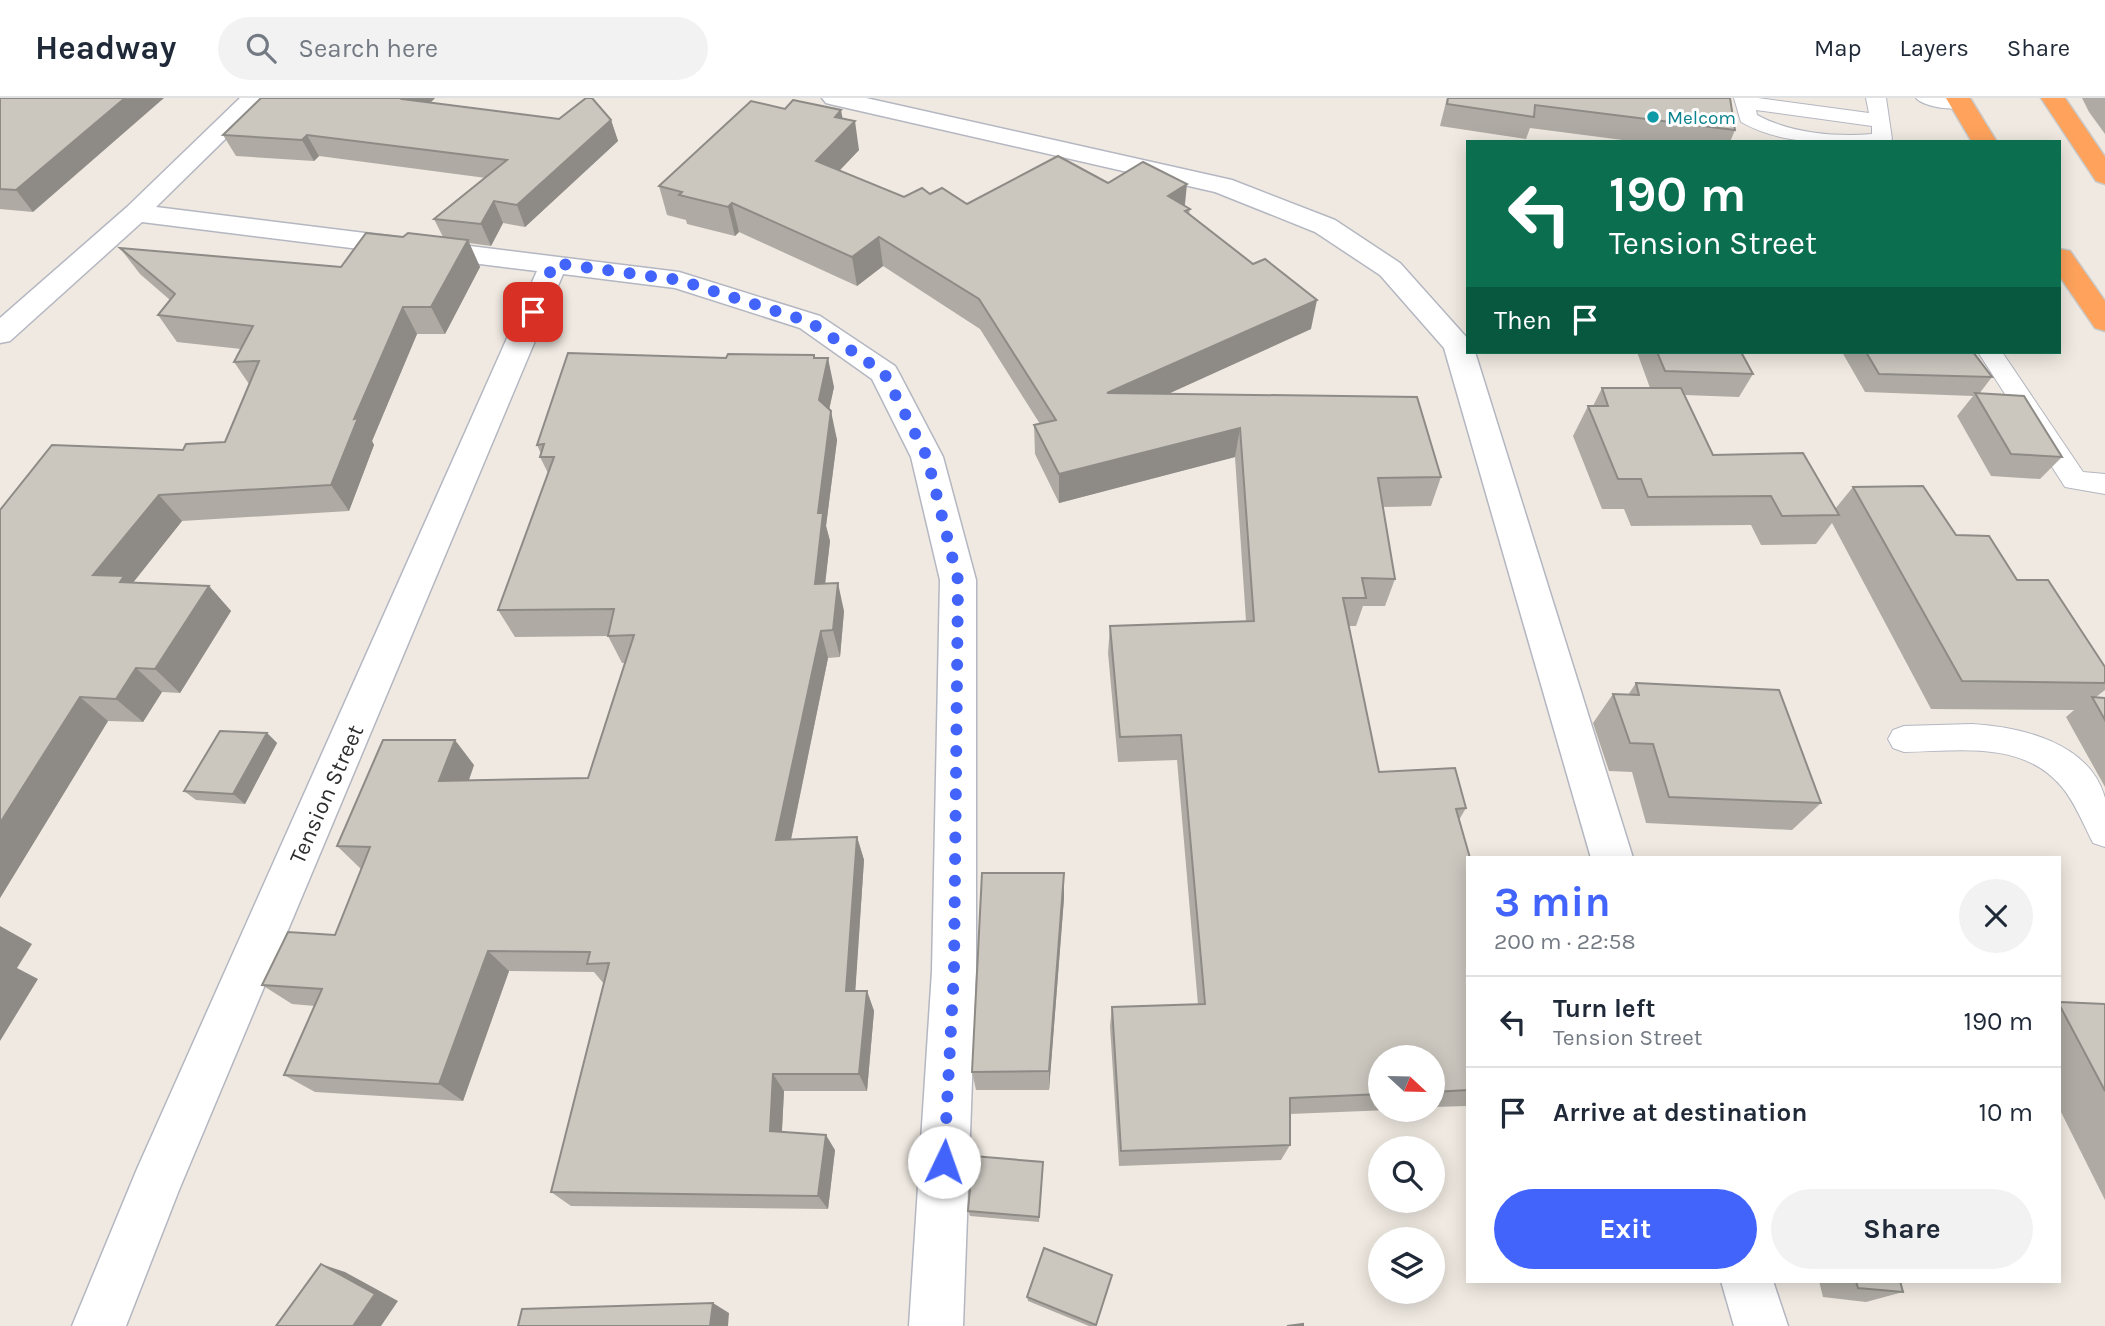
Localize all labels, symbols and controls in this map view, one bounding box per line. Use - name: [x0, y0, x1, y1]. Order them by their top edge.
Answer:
- search box: [218, 17, 708, 80]
- text: Headway: [35, 29, 176, 67]
- icon: search: [242, 29, 280, 67]
- text: Search here: [298, 33, 438, 64]
- text: Map: [1814, 34, 1862, 62]
- text: Layers: [1900, 34, 1969, 62]
- text: Share: [2007, 34, 2070, 62]
- place label: Melcom: [1667, 107, 1736, 129]
- marker: Melcom: [1645, 109, 1661, 125]
- text: 190 m: [1609, 166, 1746, 223]
- icon: left: [1494, 168, 1585, 259]
- text: Tension Street: [1609, 225, 1817, 262]
- pin: [503, 282, 563, 342]
- icon: arrive: [514, 293, 552, 331]
- icon: arrive: [1566, 301, 1604, 339]
- text: Then: [1494, 305, 1552, 336]
- street label: Tension Street: [284, 720, 369, 868]
- text: 3 min: [1494, 877, 1611, 927]
- button: close: [1959, 879, 2033, 953]
- text: 200 m · 22:58: [1494, 928, 1636, 955]
- text: Turn left: [1553, 993, 1655, 1024]
- icon: left: [1494, 1003, 1532, 1041]
- text: 190 m: [1963, 1006, 2033, 1037]
- text: Tension Street: [1553, 1024, 1702, 1051]
- north arrow: [1368, 1045, 1446, 1122]
- map controls: [1368, 1045, 1445, 1304]
- icon: arrive: [1494, 1094, 1532, 1132]
- text: Arrive at destination: [1553, 1097, 1807, 1128]
- text: 10 m: [1978, 1097, 2033, 1128]
- position arrow: [907, 1125, 981, 1199]
- button: search: [1368, 1136, 1445, 1213]
- button: Exit: [1494, 1189, 1757, 1269]
- button: Share: [1771, 1189, 2033, 1269]
- button: layers: [1368, 1227, 1445, 1304]

